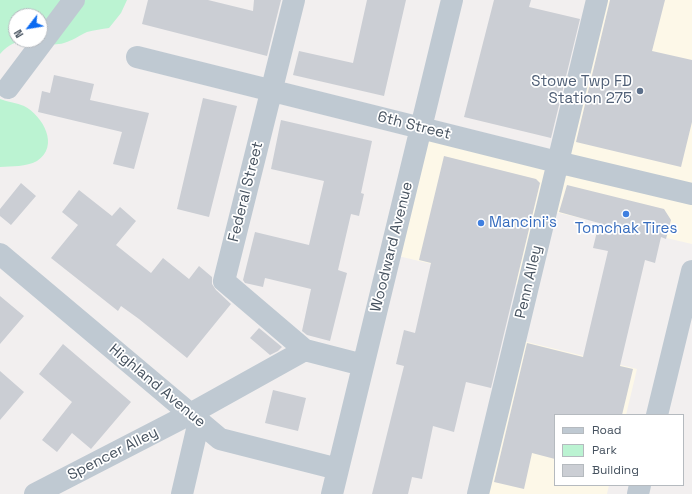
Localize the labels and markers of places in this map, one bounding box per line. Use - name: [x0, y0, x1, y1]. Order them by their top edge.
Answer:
- place label: Stowe Twp FD Station 275: [531, 73, 632, 108]
- marker: Stowe Twp FD Station 275: [635, 86, 645, 96]
- marker: Tomchak Tires: [621, 209, 631, 219]
- place label: Mancini's: [489, 214, 557, 232]
- marker: Mancini's: [476, 218, 486, 228]
- place label: Tomchak Tires: [575, 220, 677, 238]

